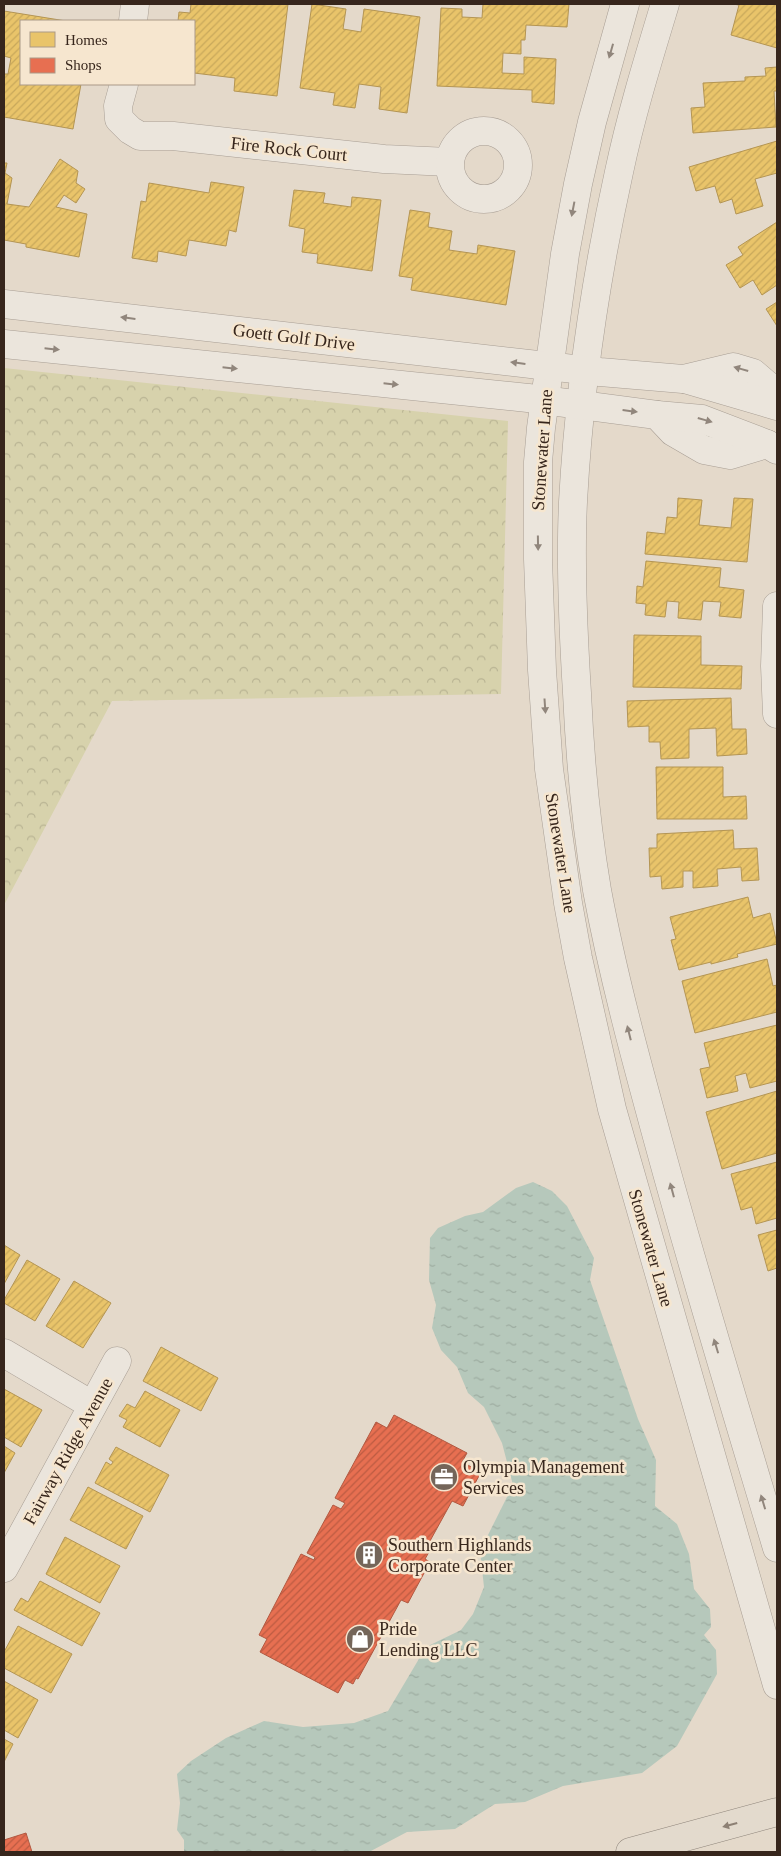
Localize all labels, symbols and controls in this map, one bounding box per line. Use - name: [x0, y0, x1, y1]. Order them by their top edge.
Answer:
- legend: [20, 20, 195, 85]
- text: Homes: [65, 32, 108, 48]
- one-way arrow: [607, 43, 615, 58]
- text: Shops: [65, 57, 102, 73]
- street label: Fire Rock Court: [230, 133, 348, 165]
- one-way arrow: [569, 201, 577, 217]
- one-way arrow: [120, 314, 136, 322]
- street label: Goett Golf Drive: [232, 320, 356, 354]
- one-way arrow: [45, 346, 61, 354]
- one-way arrow: [510, 359, 526, 367]
- one-way arrow: [222, 364, 238, 372]
- one-way arrow: [733, 365, 748, 373]
- one-way arrow: [383, 380, 399, 388]
- street label: Stonewater Lane: [528, 389, 556, 511]
- one-way arrow: [623, 408, 639, 416]
- one-way arrow: [698, 417, 713, 425]
- one-way arrow: [534, 536, 542, 552]
- one-way arrow: [541, 698, 549, 714]
- street label: Stonewater Lane: [542, 791, 580, 915]
- one-way arrow: [625, 1026, 633, 1041]
- one-way arrow: [667, 1182, 675, 1197]
- street label: Stonewater Lane: [625, 1187, 677, 1309]
- one-way arrow: [712, 1339, 720, 1354]
- street label: Fairway Ridge Avenue: [19, 1374, 117, 1528]
- place label: Olympia Management Services: [463, 1457, 624, 1498]
- office icon: Olympia Management Services: [429, 1462, 459, 1492]
- one-way arrow: [759, 1494, 767, 1509]
- place label: Southern Highlands Corporate Center: [388, 1535, 532, 1576]
- building icon: Southern Highlands Corporate Center: [354, 1540, 384, 1570]
- place label: Pride Lending LLC: [379, 1619, 477, 1660]
- shop icon: Pride Lending LLC: [345, 1624, 375, 1654]
- one-way arrow: [723, 1821, 738, 1829]

